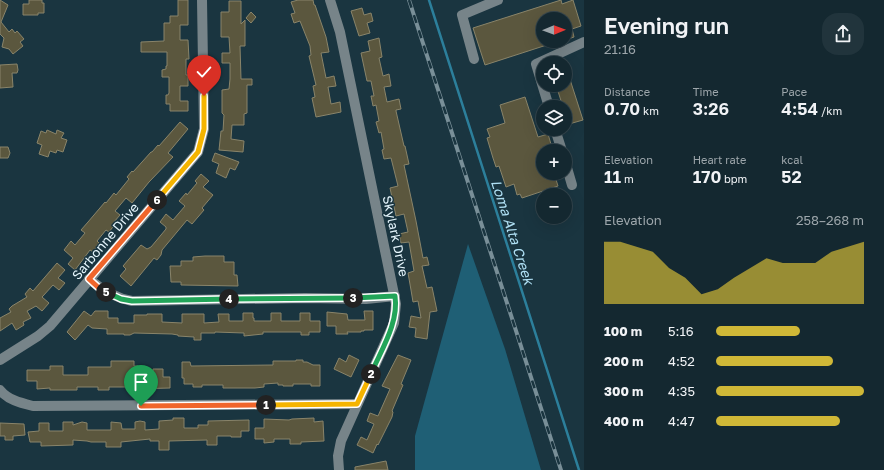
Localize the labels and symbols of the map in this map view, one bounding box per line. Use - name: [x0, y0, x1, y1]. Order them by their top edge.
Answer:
- north arrow: [536, 12, 572, 48]
- pin: [187, 55, 221, 96]
- water label: Loma Alta Creek: [488, 177, 539, 289]
- pin: 6: [147, 190, 167, 210]
- street label: Skylark Drive: [380, 194, 412, 278]
- street label: Sarbonne Drive: [68, 199, 142, 283]
- pin: 5: [96, 282, 116, 302]
- pin: 3: [343, 288, 363, 308]
- pin: 4: [219, 289, 239, 309]
- pin: 2: [361, 364, 381, 384]
- pin: [124, 365, 158, 406]
- pin: 1: [256, 395, 276, 415]

